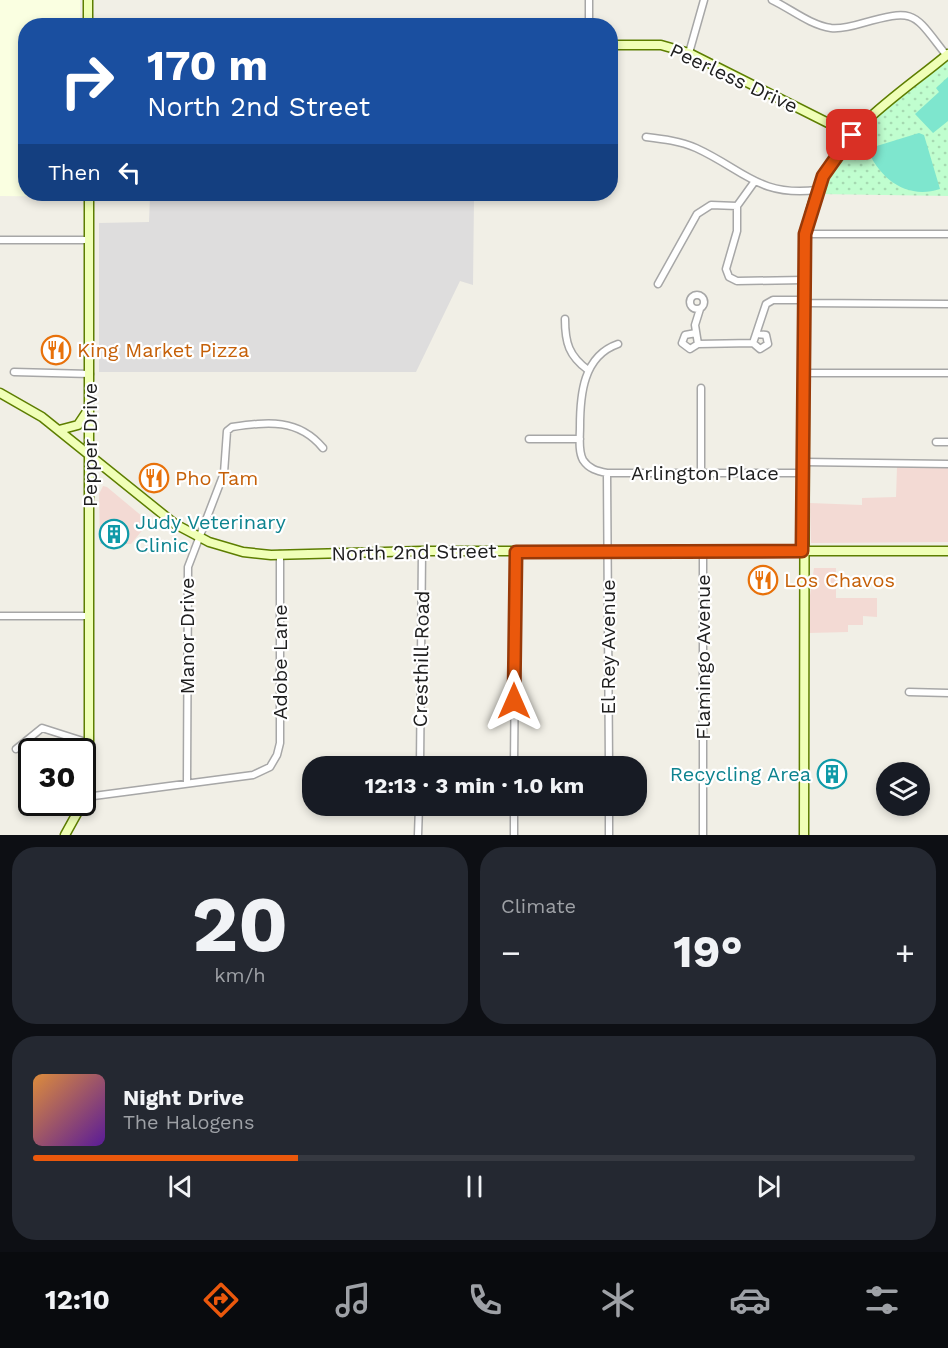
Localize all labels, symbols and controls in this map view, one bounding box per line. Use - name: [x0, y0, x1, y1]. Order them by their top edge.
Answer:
- street label: Peerless Drive: [666, 38, 802, 118]
- text: 170 m: [147, 41, 268, 90]
- icon: right: [48, 42, 126, 120]
- text: North 2nd Street: [147, 91, 370, 123]
- pin: [826, 109, 877, 160]
- icon: arrive: [835, 118, 868, 151]
- icon: left: [113, 156, 146, 189]
- text: Then: [48, 160, 101, 185]
- restaurant icon: King Market Pizza: [40, 334, 72, 366]
- place label: King Market Pizza: [77, 338, 249, 362]
- street label: Pepper Drive: [78, 383, 102, 507]
- street label: Arlington Place: [631, 461, 779, 485]
- restaurant icon: Pho Tam: [138, 462, 170, 494]
- place label: Pho Tam: [175, 466, 258, 490]
- place label: Judy Veterinary Clinic: [135, 510, 287, 557]
- building icon: Judy Veterinary Clinic: [98, 518, 130, 550]
- street label: North 2nd Street: [331, 539, 497, 565]
- restaurant icon: Los Chavos: [747, 564, 779, 596]
- place label: Los Chavos: [784, 568, 895, 592]
- street label: Flamingo Avenue: [691, 574, 715, 740]
- street label: Manor Drive: [175, 578, 199, 694]
- street label: El Rey Avenue: [596, 579, 620, 715]
- street label: Cresthill Road: [408, 590, 434, 728]
- street label: Adobe Lane: [268, 604, 292, 720]
- position arrow: [482, 669, 546, 733]
- speed limit sign: 30: [18, 738, 96, 816]
- building icon: Recycling Area: [816, 758, 848, 790]
- place label: Recycling Area: [670, 762, 811, 786]
- map controls: [876, 762, 930, 816]
- button: layers: [876, 762, 930, 816]
- text: 12:13 · 3 min · 1.0 km: [365, 773, 584, 798]
- text: 20: [192, 878, 288, 970]
- text: Climate: [501, 894, 576, 918]
- text: 19°: [673, 925, 743, 978]
- text: −: [501, 933, 521, 972]
- text: +: [895, 933, 915, 972]
- text: km/h: [214, 963, 266, 987]
- text: Night Drive: [123, 1085, 244, 1110]
- text: The Halogens: [123, 1110, 255, 1134]
- icon: previous: [164, 1170, 197, 1203]
- icon: pause: [458, 1170, 491, 1203]
- icon: next: [752, 1170, 785, 1203]
- icon: directions: [200, 1279, 242, 1321]
- icon: music: [332, 1279, 374, 1321]
- icon: phone: [464, 1279, 506, 1321]
- icon: climate: [597, 1279, 639, 1321]
- icon: car: [729, 1279, 771, 1321]
- icon: filters: [861, 1279, 903, 1321]
- text: 12:10: [45, 1284, 110, 1316]

